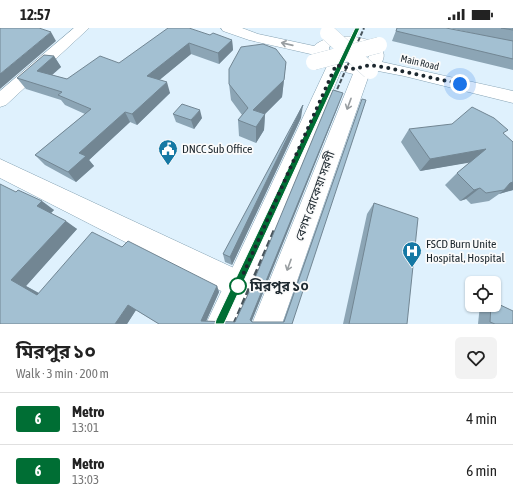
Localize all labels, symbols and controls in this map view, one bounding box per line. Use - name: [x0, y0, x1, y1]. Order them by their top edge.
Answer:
- text: 12:57: [20, 6, 51, 23]
- one-way arrow: [281, 40, 294, 48]
- street label: Main Road: [400, 53, 440, 72]
- your location: [450, 74, 470, 94]
- one-way arrow: [345, 98, 353, 110]
- public building icon: DNCC Sub Office: [157, 138, 179, 166]
- place label: DNCC Sub Office: [182, 142, 252, 156]
- street label: বেগম রোকেয়া সরণী: [291, 148, 338, 243]
- place label: FSCD Burn Unite Hospital, Hospital: [426, 237, 506, 265]
- hospital icon: FSCD Burn Unite Hospital, Hospital: [401, 240, 423, 268]
- one-way arrow: [284, 259, 292, 271]
- map controls: [465, 276, 501, 312]
- button: locate: [465, 276, 501, 312]
- marker: মিরপুর ১০: [229, 277, 247, 295]
- place label: মিরপুর ১০: [249, 278, 309, 295]
- button: heart: [455, 337, 497, 379]
- text: মিরপুর ১০: [16, 340, 96, 362]
- text: Walk · 3 min · 200 m: [16, 366, 109, 381]
- text: Metro: [72, 403, 105, 420]
- text: 4 min: [466, 410, 497, 427]
- text: 6: [35, 411, 41, 427]
- text: 13:01: [72, 420, 99, 435]
- text: Metro: [72, 455, 105, 472]
- text: 6 min: [466, 462, 497, 479]
- text: 6: [35, 463, 41, 479]
- text: 13:03: [72, 472, 99, 487]

